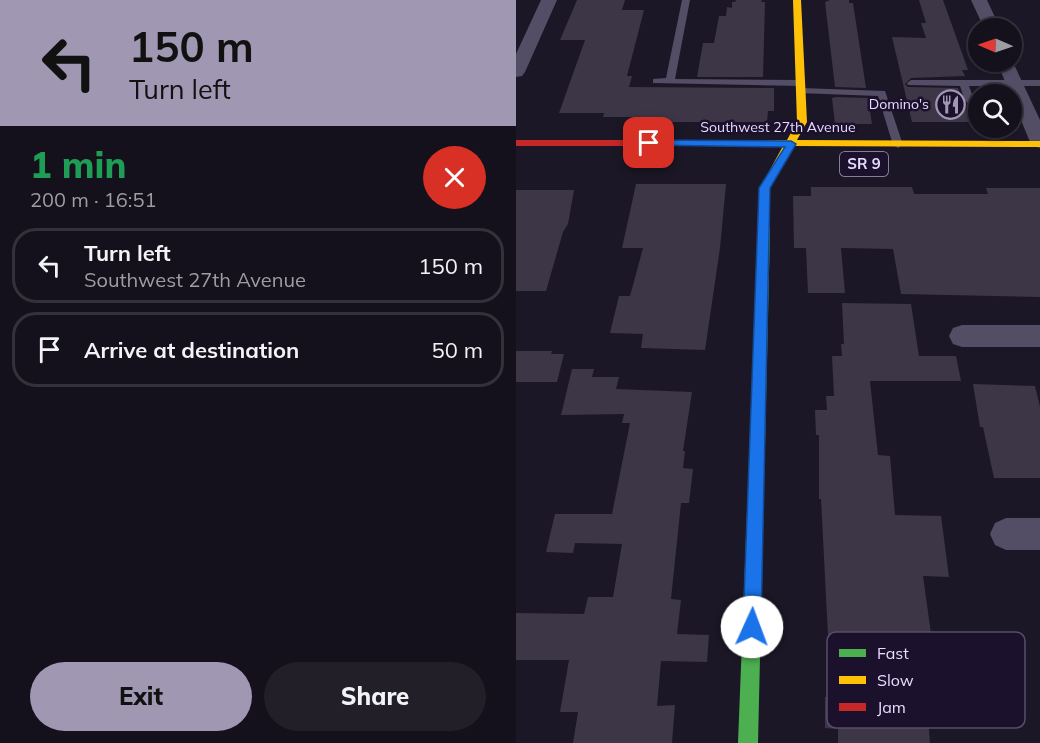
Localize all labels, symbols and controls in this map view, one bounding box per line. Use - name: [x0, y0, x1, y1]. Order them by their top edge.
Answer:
- north arrow: [968, 18, 1022, 72]
- map controls: [968, 18, 1022, 138]
- text: 150 m: [129, 20, 254, 73]
- icon: left: [30, 24, 108, 102]
- text: Turn left: [129, 72, 231, 106]
- button: search: [968, 84, 1022, 138]
- restaurant icon: Domino's: [934, 88, 966, 120]
- place label: Domino's: [869, 95, 929, 113]
- pin: [623, 117, 674, 168]
- street label: Southwest 27th Avenue: [700, 118, 856, 136]
- icon: arrive: [632, 126, 665, 159]
- text: 1 min: [30, 142, 126, 187]
- button: close: [423, 146, 486, 209]
- road number: SR 9: [840, 152, 888, 176]
- text: 200 m · 16:51: [30, 187, 156, 212]
- text: Turn left: [84, 239, 171, 267]
- icon: left: [33, 249, 66, 282]
- text: 150 m: [418, 252, 483, 280]
- text: Southwest 27th Avenue: [84, 267, 306, 292]
- icon: arrive: [33, 333, 66, 366]
- text: Arrive at destination: [84, 336, 299, 364]
- text: 50 m: [432, 336, 483, 364]
- position arrow: [720, 595, 784, 659]
- legend: [827, 632, 1025, 728]
- text: Fast: [877, 643, 909, 663]
- button: Exit: [30, 662, 252, 731]
- button: Share: [264, 662, 486, 731]
- text: Slow: [877, 670, 914, 690]
- text: Jam: [877, 697, 906, 717]

